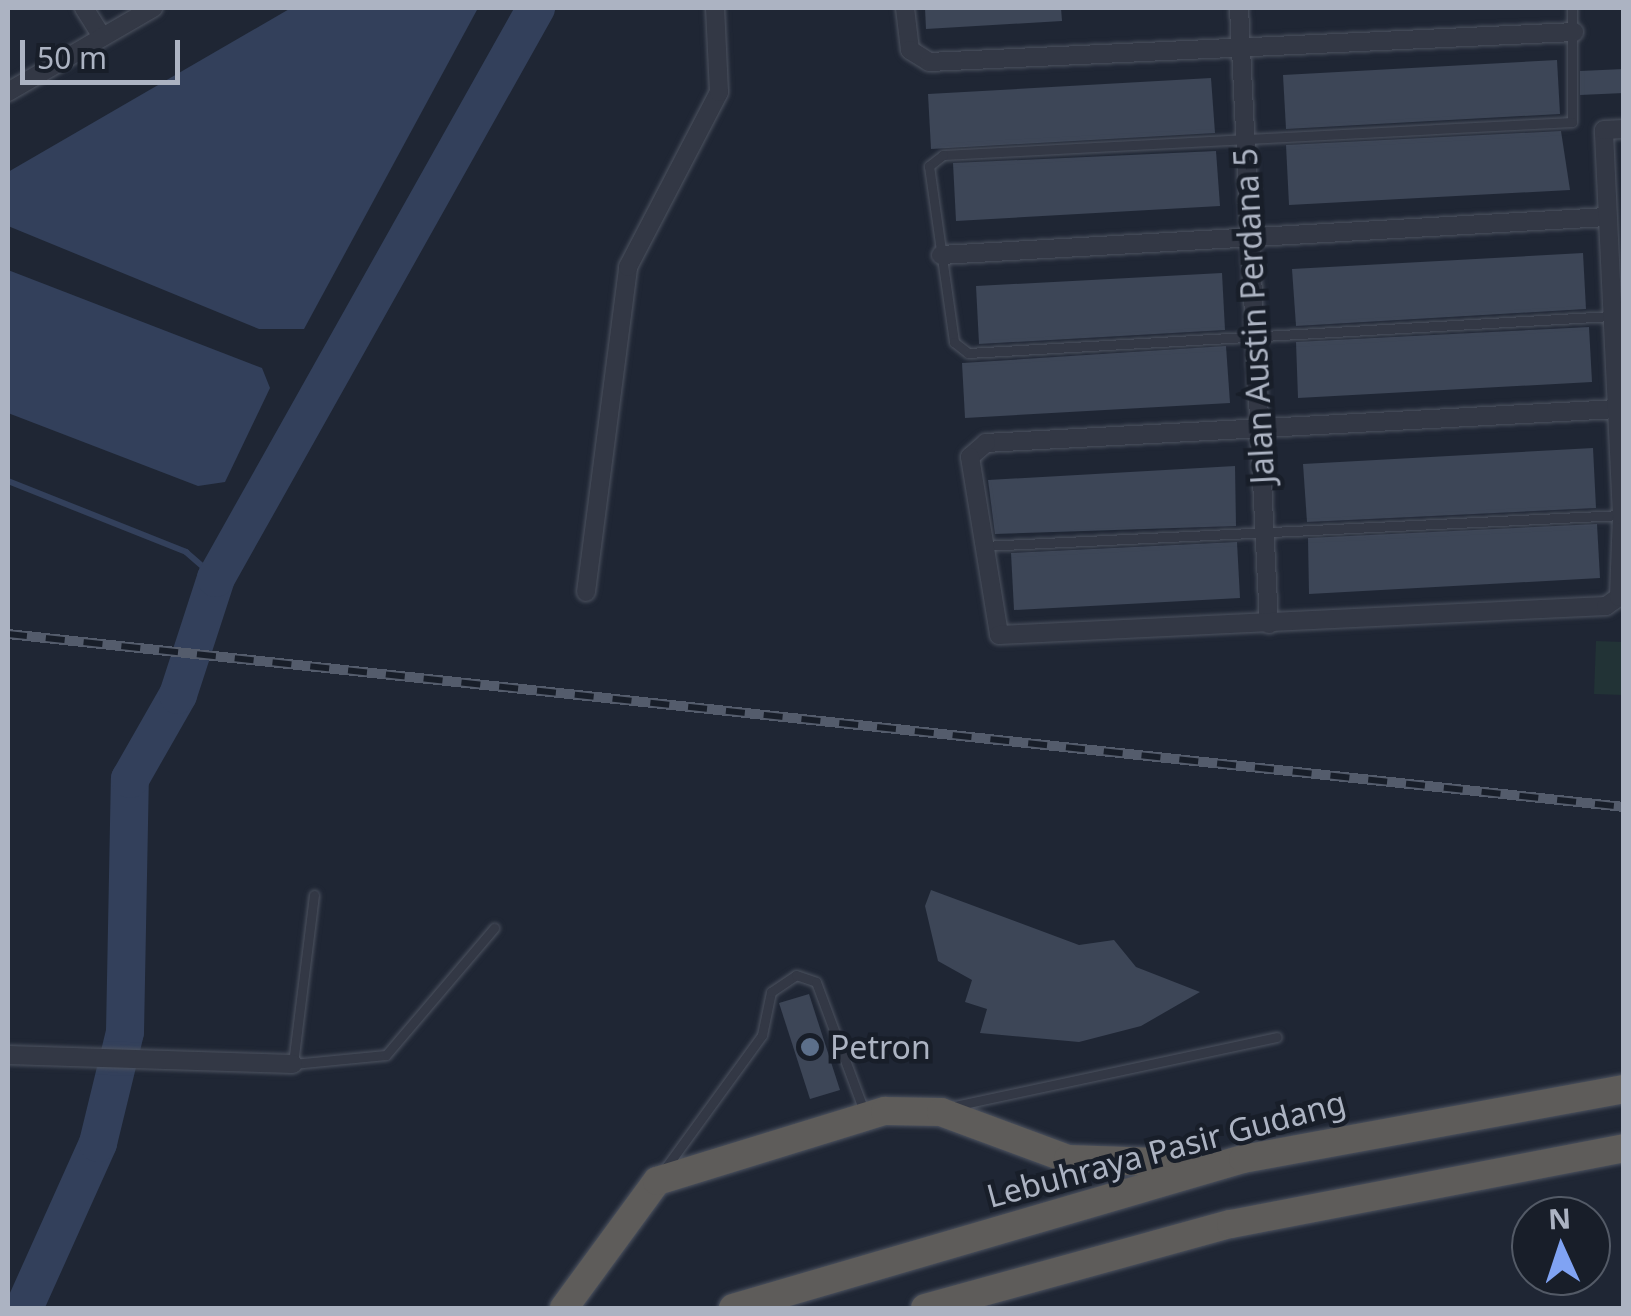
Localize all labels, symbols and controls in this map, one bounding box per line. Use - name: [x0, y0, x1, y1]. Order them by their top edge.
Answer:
- scale bar: [25, 20, 185, 82]
- text: 50 m: [37, 37, 107, 78]
- street label: Jalan Austin Perdana 5: [1226, 147, 1282, 485]
- place label: Petron: [830, 1028, 931, 1066]
- marker: Petron: [799, 1036, 821, 1058]
- street label: Lebuhraya Pasir Gudang: [982, 1083, 1350, 1215]
- north arrow: [1511, 1196, 1611, 1296]
- text: N: [1547, 1198, 1572, 1238]

